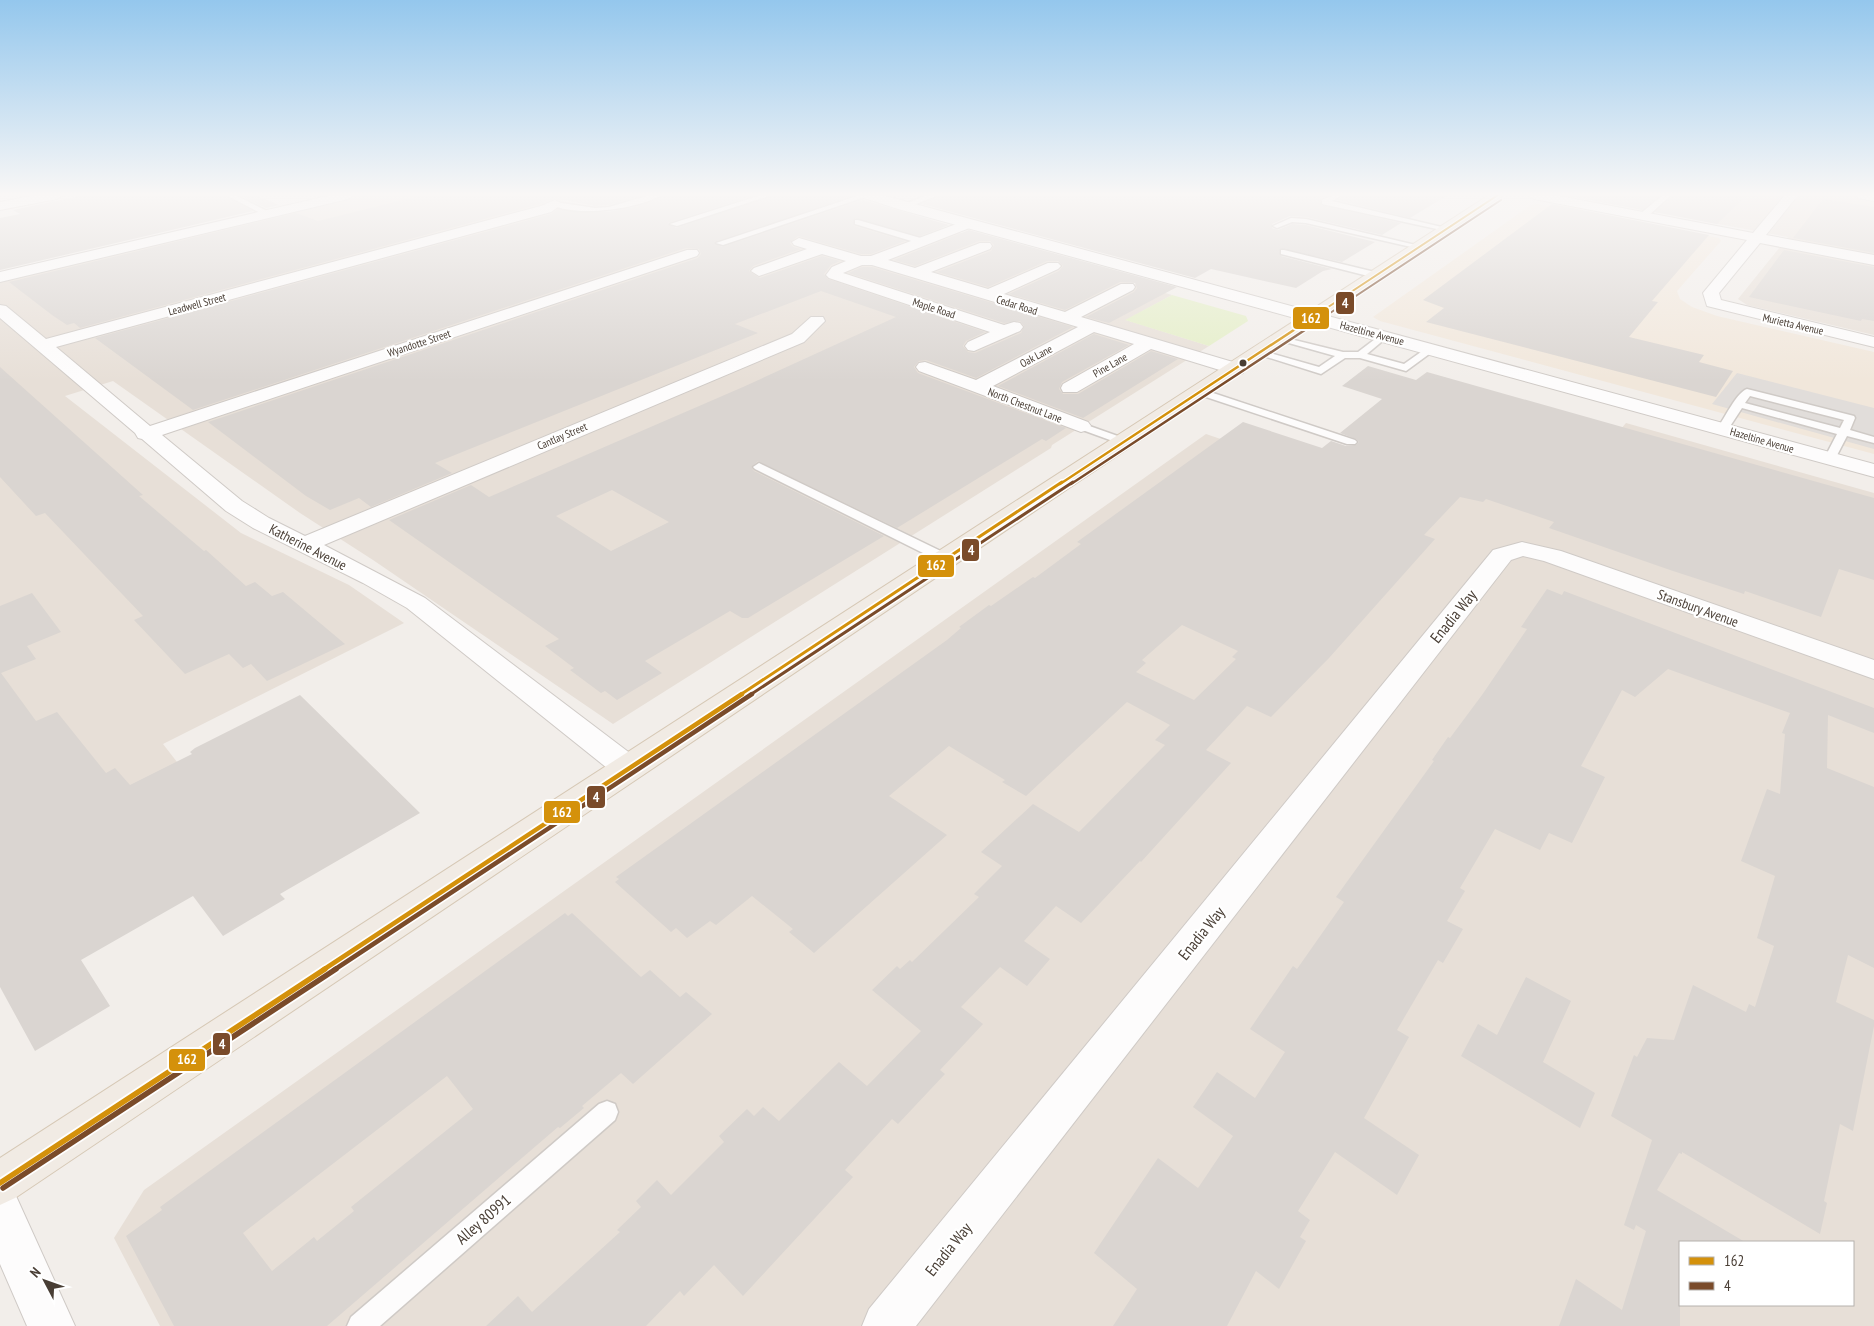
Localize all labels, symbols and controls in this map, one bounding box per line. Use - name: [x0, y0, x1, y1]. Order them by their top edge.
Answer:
- street label: Leadwell Street: [167, 290, 227, 318]
- line badge: 4: [1335, 291, 1355, 315]
- street label: Cedar Road: [995, 292, 1040, 318]
- street label: Maple Road: [911, 294, 957, 322]
- text: 4: [1342, 294, 1349, 312]
- line badge: 162: [1292, 306, 1330, 330]
- text: 162: [1301, 309, 1321, 327]
- street label: Murietta Avenue: [1761, 310, 1825, 338]
- street label: Hazeltine Avenue: [1338, 318, 1406, 348]
- street label: Wyandotte Street: [386, 326, 452, 360]
- street label: Oak Lane: [1017, 341, 1055, 370]
- street label: Pine Lane: [1090, 349, 1130, 380]
- unlabelled marker: [1238, 358, 1248, 368]
- street label: North Chestnut Lane: [986, 384, 1065, 426]
- street label: Cantlay Street: [535, 419, 589, 453]
- street label: Hazeltine Avenue: [1728, 424, 1796, 456]
- street label: Katherine Avenue: [266, 520, 350, 574]
- line badge: 4: [961, 538, 980, 562]
- text: 4: [968, 541, 975, 559]
- line badge: 162: [917, 554, 955, 578]
- text: 162: [926, 556, 946, 574]
- street label: Enadia Way: [1425, 585, 1481, 647]
- street label: Stansbury Avenue: [1655, 585, 1741, 631]
- line badge: 4: [586, 785, 606, 809]
- text: 4: [593, 788, 600, 806]
- line badge: 162: [543, 800, 581, 824]
- text: 162: [552, 803, 572, 821]
- street label: Enadia Way: [1173, 902, 1229, 964]
- line badge: 4: [212, 1032, 231, 1056]
- text: 4: [219, 1035, 226, 1053]
- line badge: 162: [168, 1048, 206, 1072]
- text: 162: [177, 1050, 197, 1068]
- street label: Alley 80991: [451, 1190, 515, 1248]
- street label: Enadia Way: [920, 1218, 976, 1280]
- legend: [1679, 1241, 1854, 1306]
- text: 162: [1724, 1251, 1744, 1270]
- north arrow: [20, 1256, 70, 1306]
- text: N: [26, 1264, 44, 1281]
- text: 4: [1724, 1276, 1731, 1295]

